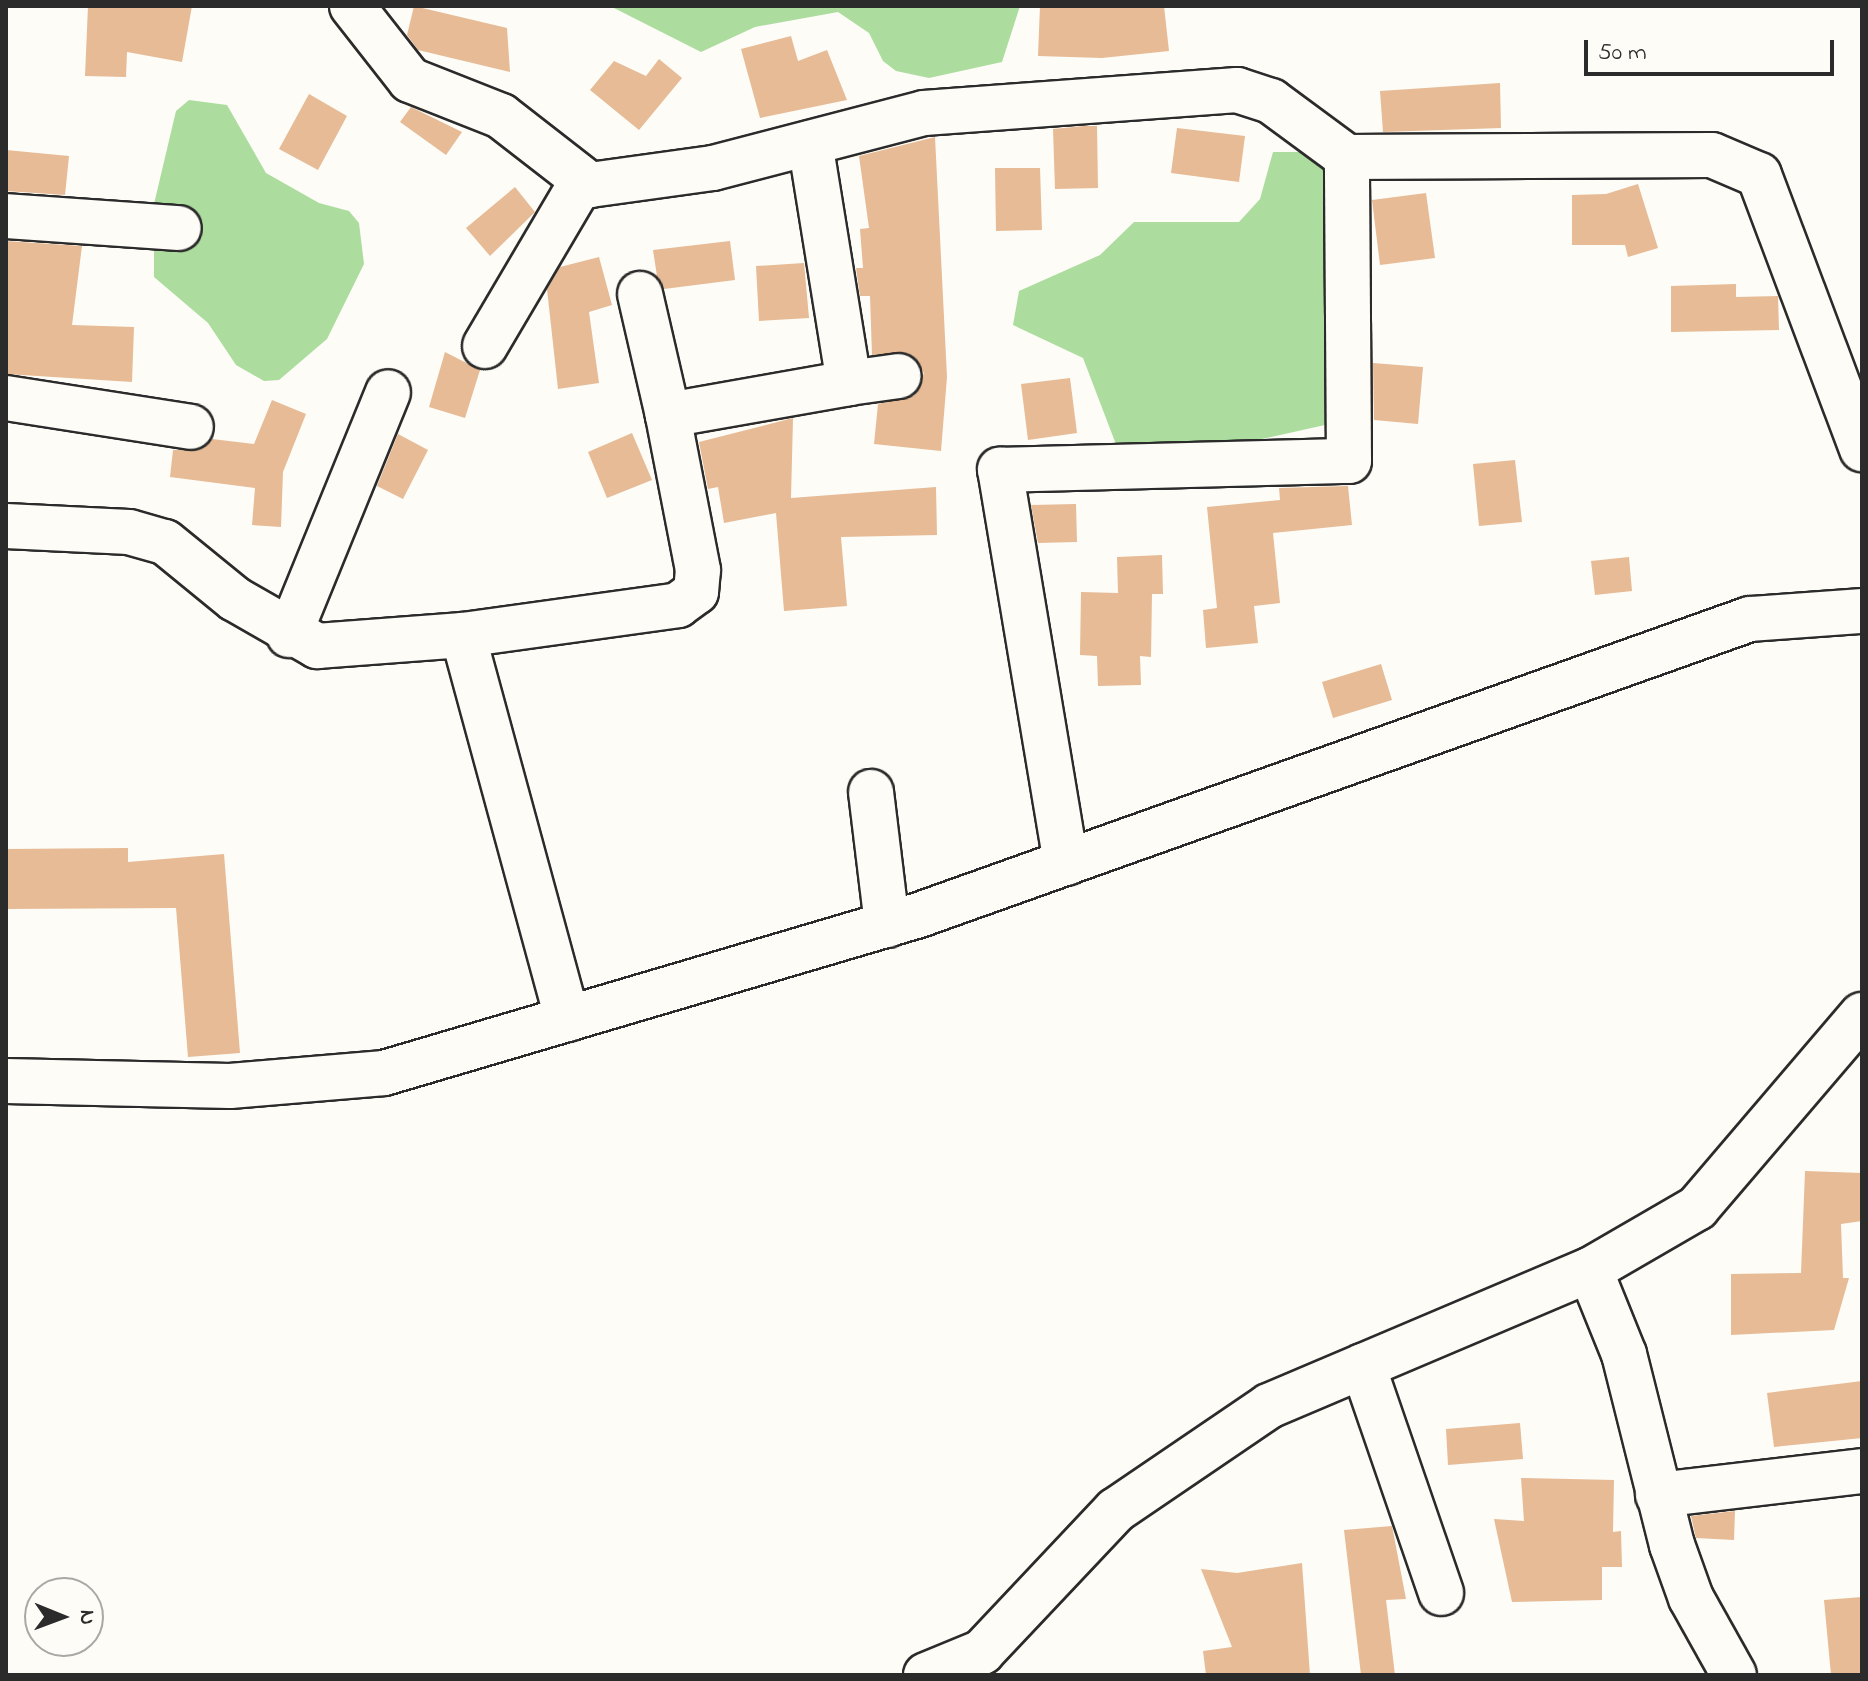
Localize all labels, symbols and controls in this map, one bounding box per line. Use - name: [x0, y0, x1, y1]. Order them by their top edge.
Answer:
- scale bar: [1588, 24, 1838, 74]
- text: 50 m: [1598, 36, 1647, 71]
- north arrow: [24, 1577, 104, 1657]
- text: N: [70, 1610, 102, 1625]

